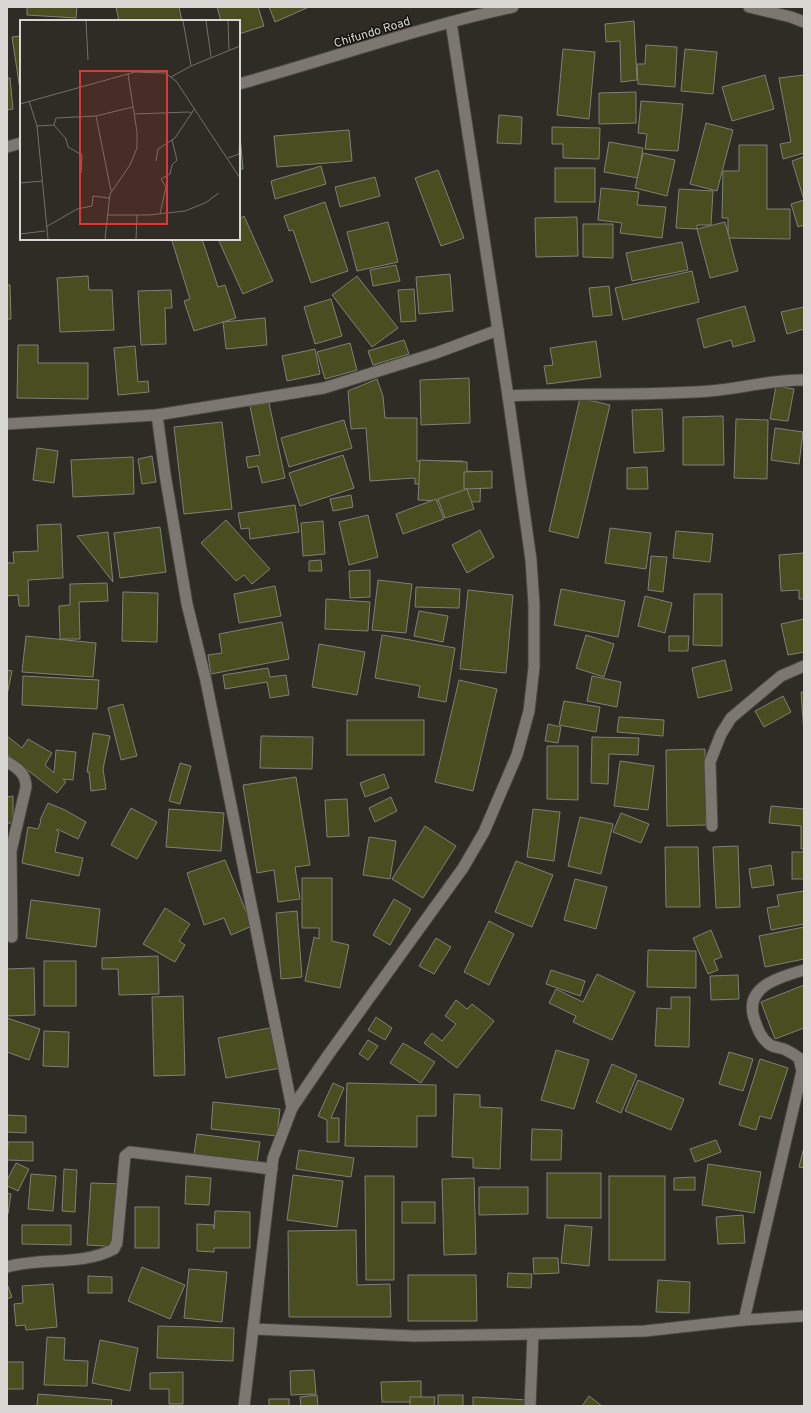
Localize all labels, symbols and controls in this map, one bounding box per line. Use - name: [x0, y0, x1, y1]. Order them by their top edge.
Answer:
- street label: Chifundo Road: [332, 14, 412, 52]
- inset map: [20, 20, 240, 240]

